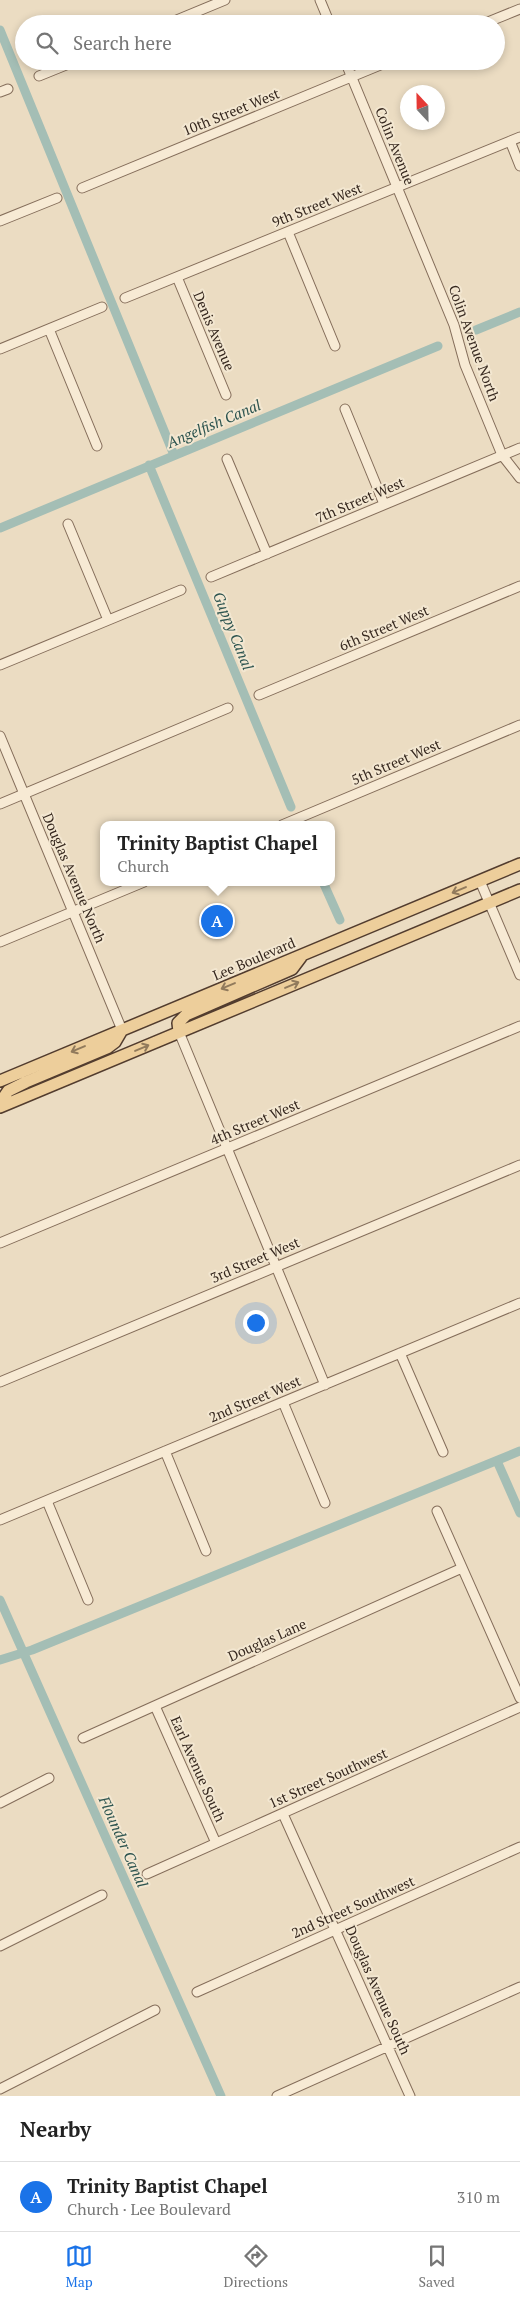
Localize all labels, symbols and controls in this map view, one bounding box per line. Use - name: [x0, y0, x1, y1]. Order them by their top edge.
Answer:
- search box: [15, 15, 505, 70]
- icon: search: [33, 29, 61, 57]
- text: Search here: [73, 30, 172, 55]
- street label: 10th Street West: [180, 83, 283, 140]
- north arrow: [400, 85, 445, 130]
- street label: Colin Avenue: [371, 104, 420, 187]
- street label: 9th Street West: [269, 178, 365, 231]
- street label: Colin Avenue North: [445, 282, 504, 404]
- street label: Denis Avenue: [189, 288, 240, 373]
- water label: Angelfish Canal: [163, 394, 264, 452]
- street label: 7th Street West: [312, 472, 408, 527]
- water label: Guppy Canal: [209, 588, 259, 674]
- street label: 6th Street West: [336, 600, 432, 655]
- street label: 5th Street West: [348, 734, 444, 789]
- street label: Douglas Avenue North: [38, 810, 110, 946]
- popup: [100, 821, 335, 886]
- text: Trinity Baptist Chapel: [117, 830, 318, 855]
- text: Church: [117, 855, 169, 877]
- one-way arrow: [452, 885, 467, 895]
- pin: A: [201, 902, 233, 940]
- street label: Lee Boulevard: [210, 933, 298, 984]
- one-way arrow: [284, 980, 299, 990]
- one-way arrow: [221, 982, 236, 991]
- one-way arrow: [134, 1042, 149, 1052]
- one-way arrow: [71, 1044, 86, 1054]
- street label: 4th Street West: [207, 1094, 303, 1149]
- street label: 3rd Street West: [207, 1232, 303, 1287]
- your location: [243, 1310, 269, 1336]
- street label: 2nd Street West: [206, 1370, 304, 1426]
- street label: Douglas Lane: [225, 1614, 309, 1665]
- street label: Earl Avenue South: [167, 1713, 230, 1825]
- street label: 1st Street Southwest: [266, 1743, 391, 1812]
- water label: Flounder Canal: [94, 1792, 153, 1891]
- street label: 2nd Street Southwest: [288, 1871, 418, 1942]
- street label: Douglas Avenue South: [341, 1922, 415, 2057]
- text: Nearby: [20, 2115, 91, 2143]
- text: Trinity Baptist Chapel: [67, 2173, 268, 2198]
- text: A: [30, 2186, 42, 2208]
- text: 310 m: [457, 2186, 500, 2208]
- text: Church · Lee Boulevard: [67, 2198, 231, 2220]
- tab: Map: [65, 2242, 93, 2291]
- tab: Directions: [224, 2242, 288, 2291]
- tab: Saved: [419, 2242, 455, 2291]

